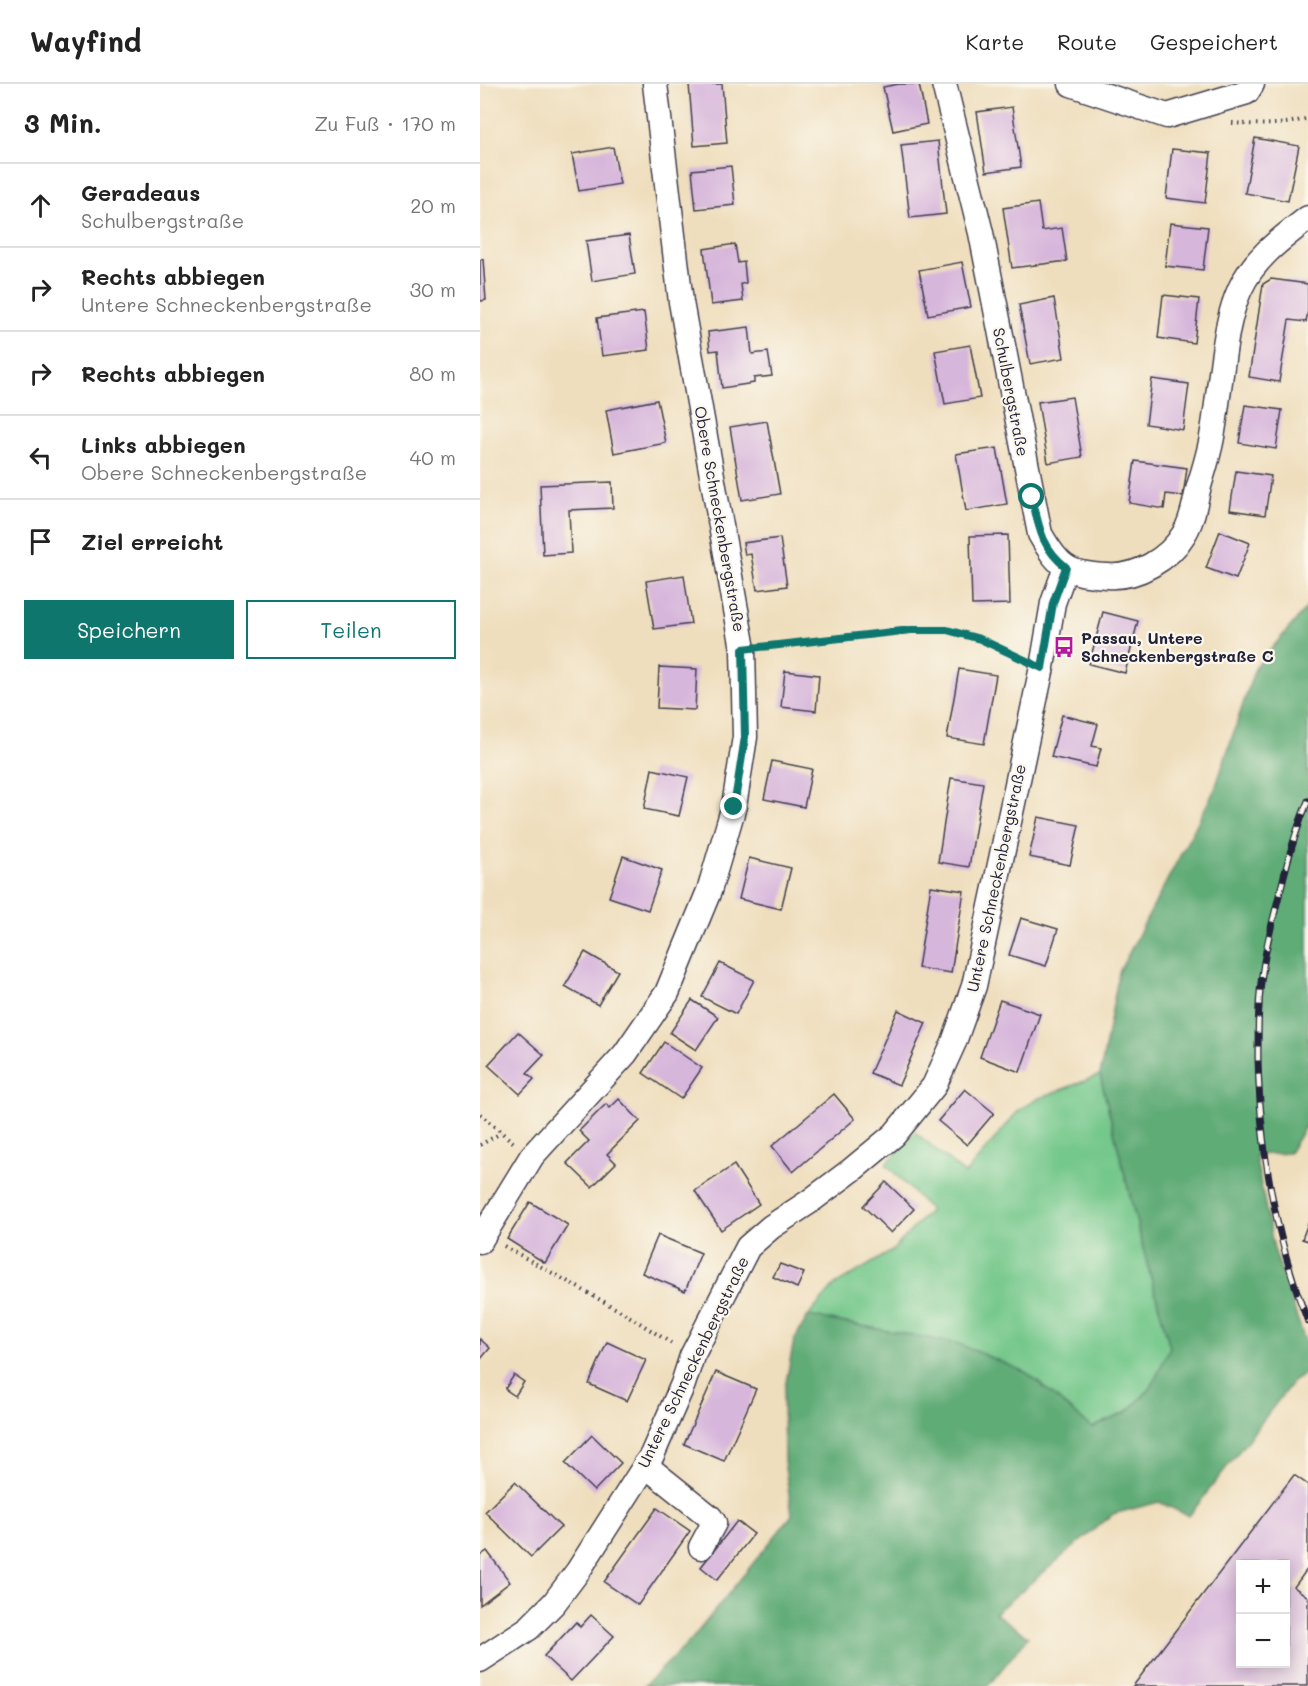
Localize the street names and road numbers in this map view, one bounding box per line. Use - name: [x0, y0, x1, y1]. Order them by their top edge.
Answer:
- street label: Schulbergstraße: [989, 326, 1034, 458]
- street label: Obere Schneckenbergstraße: [690, 404, 751, 633]
- street label: Untere Schneckenbergstraße: [961, 762, 1030, 994]
- street label: Untere Schneckenbergstraße: [632, 1253, 753, 1471]

